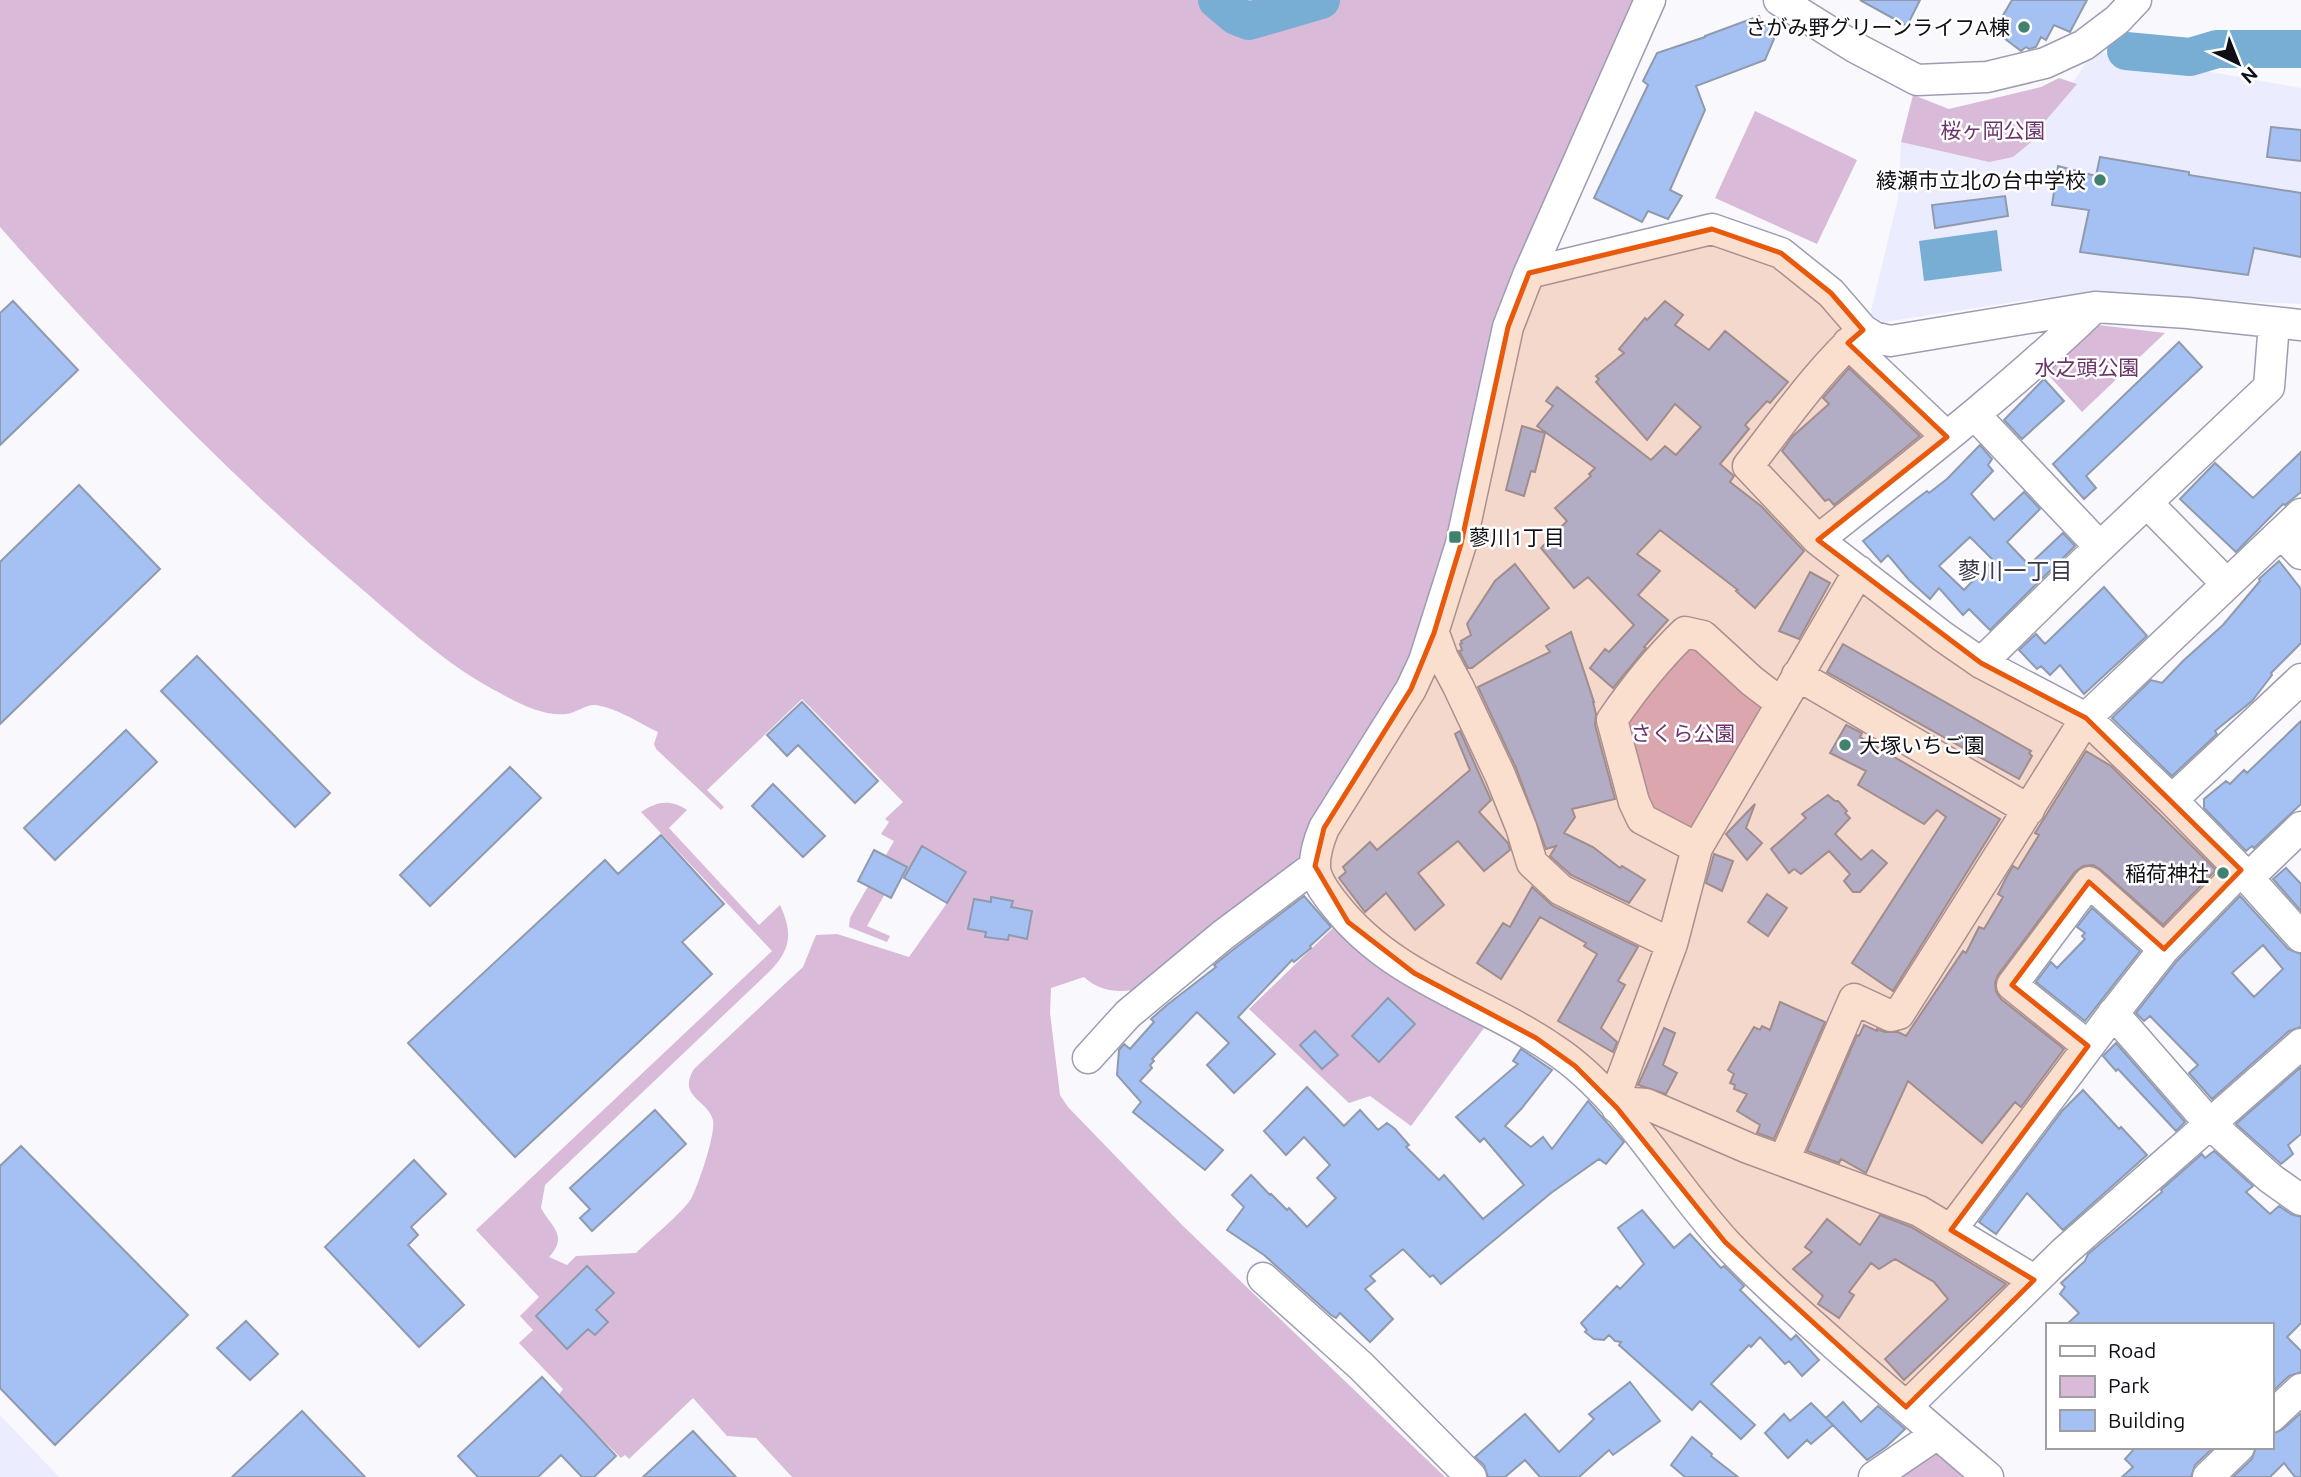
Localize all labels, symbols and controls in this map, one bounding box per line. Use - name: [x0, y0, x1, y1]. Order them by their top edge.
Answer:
- place label: さがみ野グリーンライフA棟: [1745, 15, 2010, 39]
- marker: さがみ野グリーンライフA棟: [2016, 19, 2032, 35]
- north arrow: [2203, 28, 2273, 98]
- text: N: [2237, 63, 2262, 88]
- park label: 桜ヶ岡公園: [1941, 118, 2046, 142]
- place label: 綾瀬市立北の台中学校: [1876, 168, 2086, 192]
- marker: 綾瀬市立北の台中学校: [2092, 172, 2108, 188]
- park label: 水之頭公園: [2035, 355, 2140, 379]
- place label: 蓼川1丁目: [1469, 525, 1565, 549]
- marker: 蓼川1丁目: [1447, 529, 1463, 545]
- district label: 蓼川一丁目: [1958, 558, 2073, 583]
- park label: さくら公園: [1631, 721, 1736, 745]
- place label: 大塚いちご園: [1859, 733, 1985, 757]
- marker: 大塚いちご園: [1837, 737, 1853, 753]
- place label: 稲荷神社: [2125, 861, 2209, 885]
- marker: 稲荷神社: [2215, 865, 2231, 881]
- legend: [2046, 1323, 2273, 1449]
- text: Road: [2108, 1338, 2156, 1362]
- text: Park: [2108, 1373, 2150, 1397]
- text: Building: [2108, 1408, 2185, 1432]

